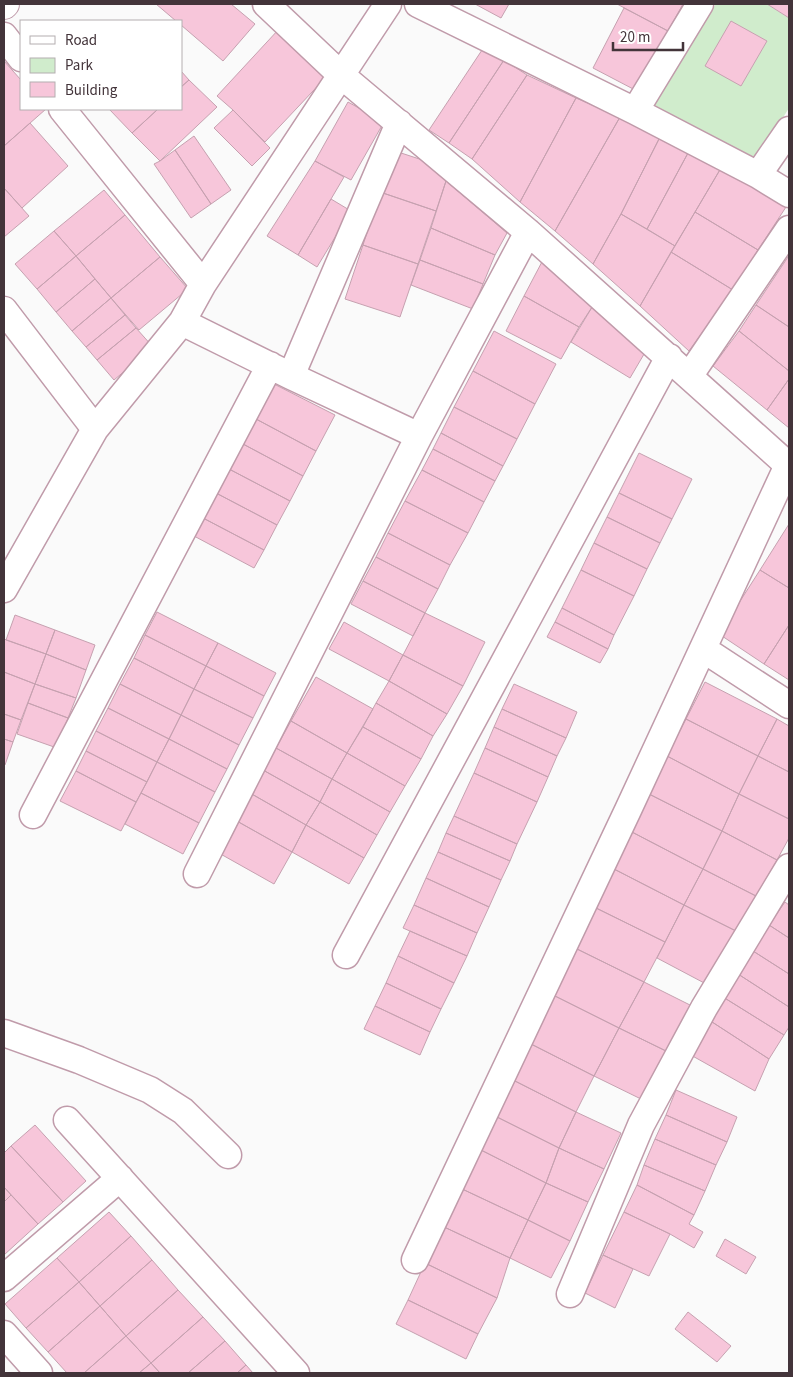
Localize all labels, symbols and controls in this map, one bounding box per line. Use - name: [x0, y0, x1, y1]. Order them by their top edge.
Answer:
- legend: [20, 20, 182, 110]
- scale bar: [613, 20, 683, 52]
- text: 20 m: [620, 27, 650, 48]
- text: Road: [65, 30, 97, 51]
- text: Park: [65, 55, 94, 76]
- text: Building: [65, 80, 118, 101]

